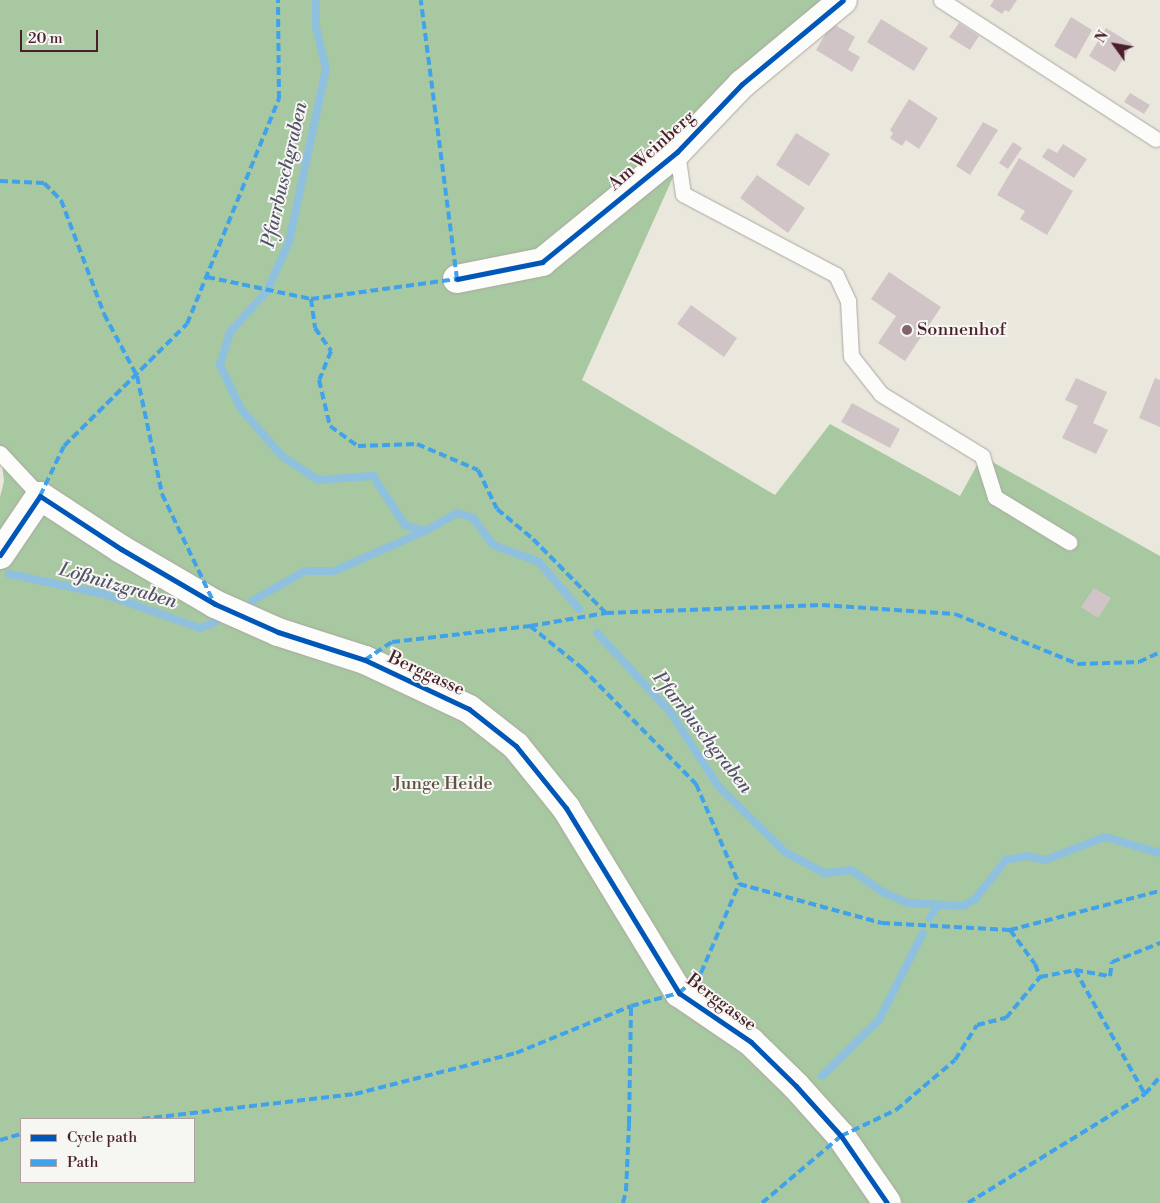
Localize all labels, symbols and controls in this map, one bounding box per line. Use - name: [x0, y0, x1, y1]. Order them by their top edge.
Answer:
- scale bar: [22, 20, 100, 52]
- north arrow: [1090, 20, 1140, 70]
- text: N: [1092, 28, 1113, 47]
- text: 20 m: [28, 29, 63, 48]
- water label: Pfarrbuschgraben: [257, 100, 313, 250]
- street label: Am Weinberg: [604, 106, 700, 196]
- place label: Sonnenhof: [917, 319, 1006, 341]
- marker: Sonnenhof: [901, 324, 913, 336]
- water label: Lößnitzgraben: [57, 558, 179, 614]
- street label: Berggasse: [384, 647, 468, 701]
- water label: Pfarrbuschgraben: [647, 667, 757, 799]
- park label: Junge Heide: [393, 773, 493, 795]
- street label: Berggasse: [682, 970, 760, 1036]
- legend: [20, 1118, 195, 1183]
- text: Cycle path: [67, 1128, 137, 1147]
- text: Path: [67, 1153, 99, 1172]

